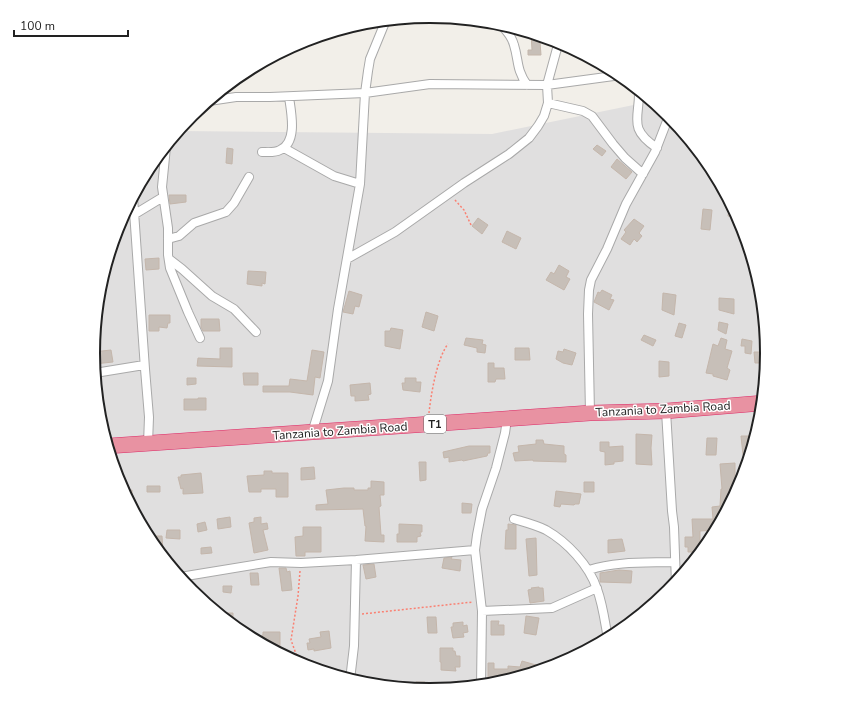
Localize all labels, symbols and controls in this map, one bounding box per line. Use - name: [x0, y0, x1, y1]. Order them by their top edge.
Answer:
- scale bar: [14, 12, 128, 38]
- text: 100 m: [20, 18, 55, 34]
- street label: Tanzania to Zambia Road: [595, 397, 731, 421]
- road number: T1: [424, 415, 446, 433]
- street label: Tanzania to Zambia Road: [272, 418, 408, 444]

